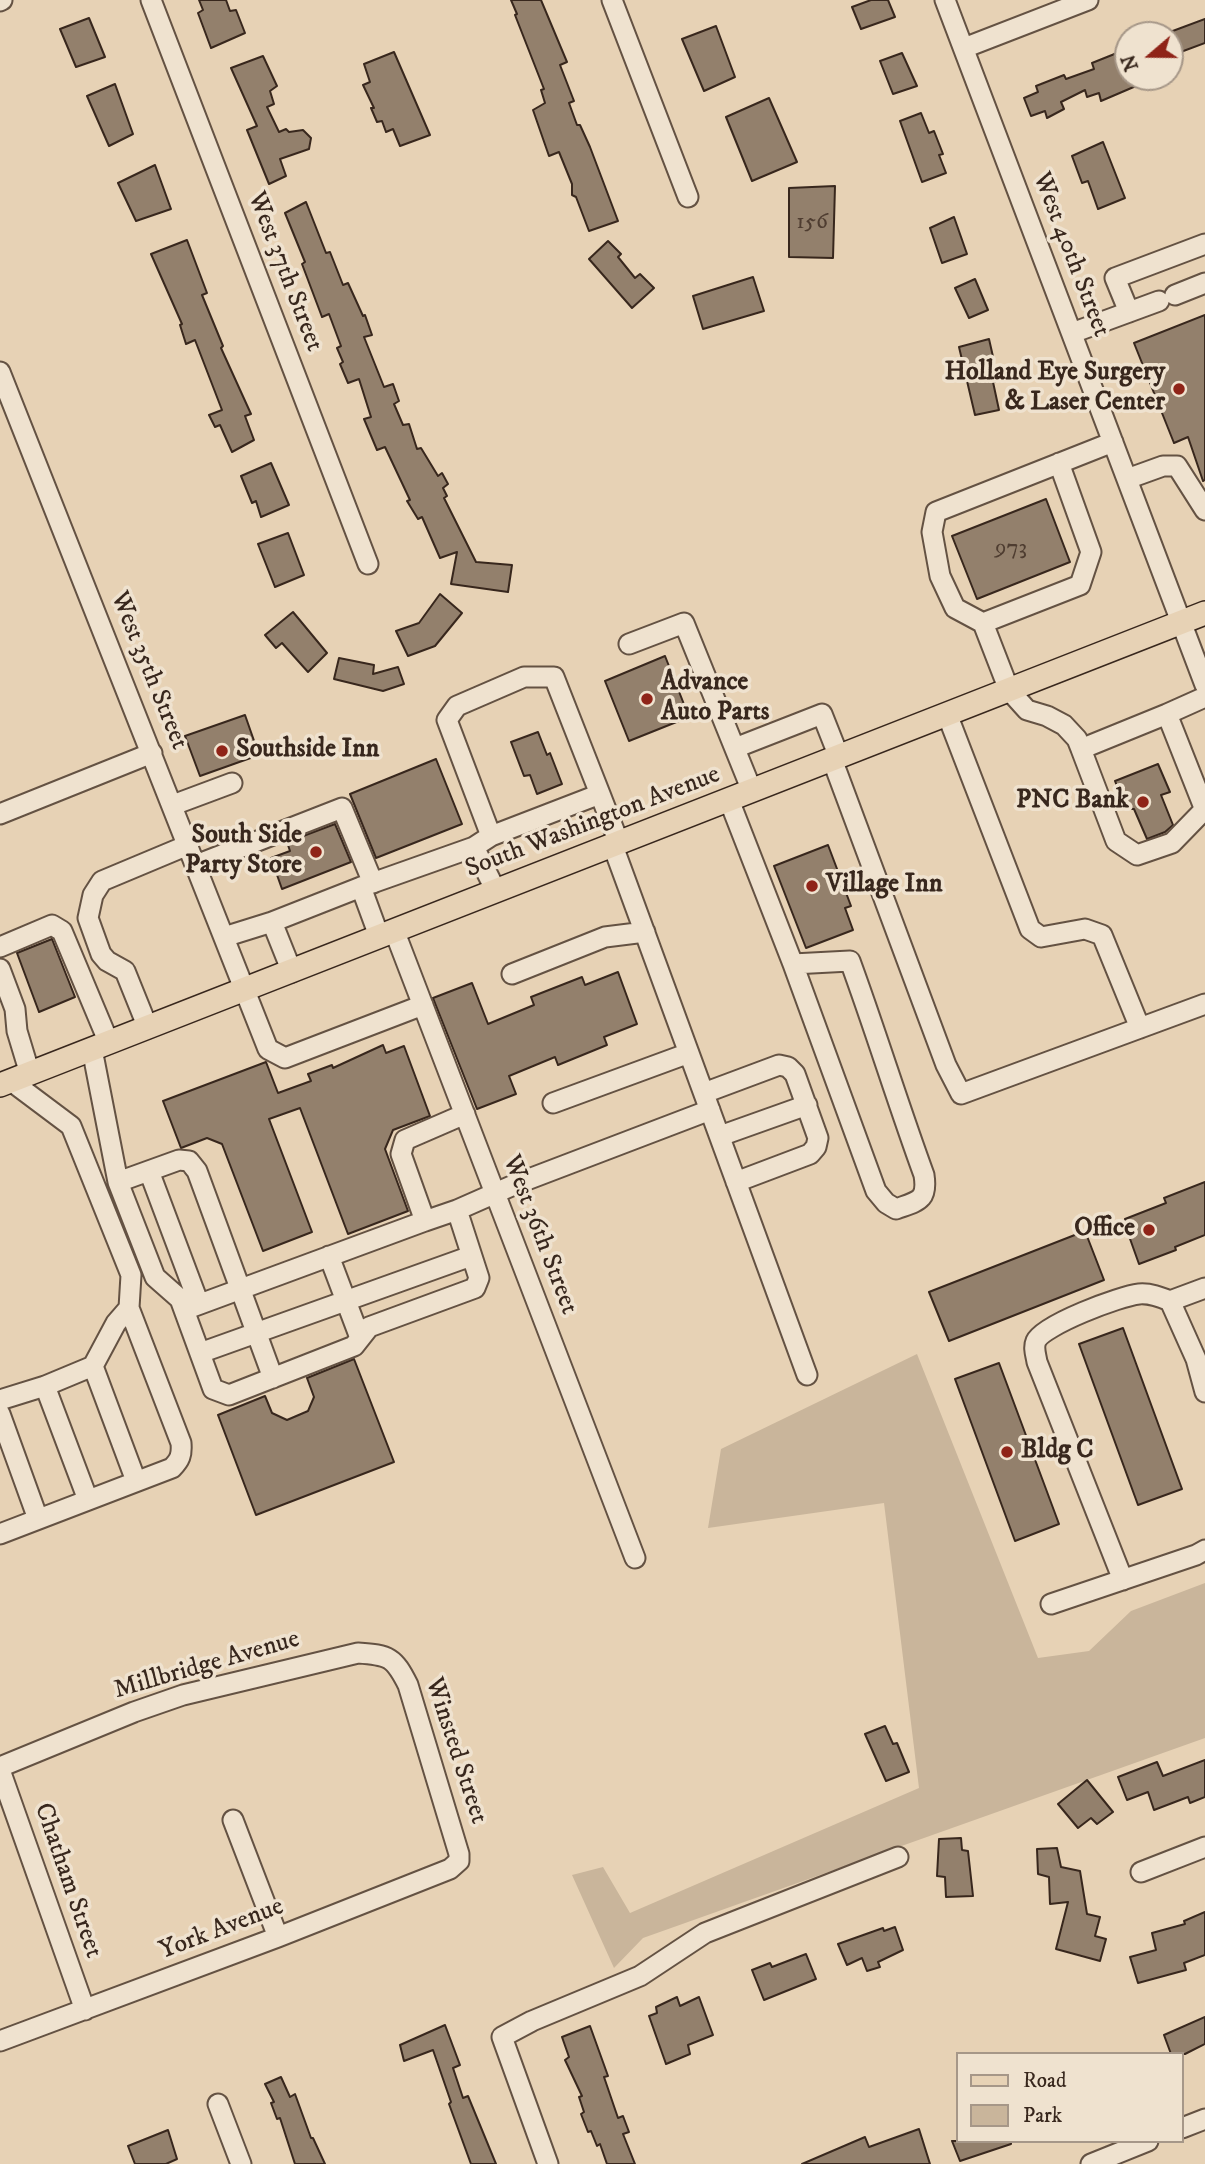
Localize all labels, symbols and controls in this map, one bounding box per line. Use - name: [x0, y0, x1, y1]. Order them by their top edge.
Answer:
- north arrow: [1114, 21, 1184, 91]
- text: N: [1117, 51, 1144, 74]
- street label: West 40th Street: [1024, 168, 1116, 342]
- street label: West 37th Street: [239, 188, 329, 356]
- house number: 156: [796, 209, 828, 237]
- place label: Holland Eye Surgery & Laser Center: [944, 358, 1165, 420]
- marker: Holland Eye Surgery & Laser Center: [1171, 381, 1187, 397]
- house number: 973: [995, 535, 1027, 563]
- street label: West 35th Street: [102, 587, 194, 755]
- place label: Advance Auto Parts: [661, 668, 769, 730]
- marker: Advance Auto Parts: [639, 691, 655, 707]
- place label: Southside Inn: [236, 735, 379, 767]
- marker: Southside Inn: [214, 743, 230, 759]
- street label: South Washington Avenue: [461, 760, 725, 886]
- place label: PNC Bank: [1016, 786, 1129, 818]
- marker: PNC Bank: [1135, 794, 1151, 810]
- place label: South Side Party Store: [185, 821, 302, 882]
- marker: South Side Party Store: [308, 844, 324, 860]
- place label: Village Inn: [826, 870, 943, 902]
- marker: Village Inn: [804, 878, 820, 894]
- street label: West 36th Street: [494, 1151, 584, 1319]
- place label: Office: [1074, 1214, 1135, 1246]
- marker: Office: [1141, 1222, 1157, 1238]
- place label: Bldg C: [1021, 1436, 1094, 1468]
- marker: Bldg C: [999, 1444, 1015, 1460]
- street label: Millbridge Avenue: [111, 1625, 303, 1707]
- street label: Winsted Street: [417, 1674, 493, 1828]
- street label: Chatham Street: [26, 1800, 108, 1962]
- street label: York Avenue: [156, 1892, 288, 1968]
- legend: [956, 2052, 1184, 2143]
- text: Road: [1023, 2068, 1067, 2094]
- text: Park: [1023, 2103, 1062, 2129]

